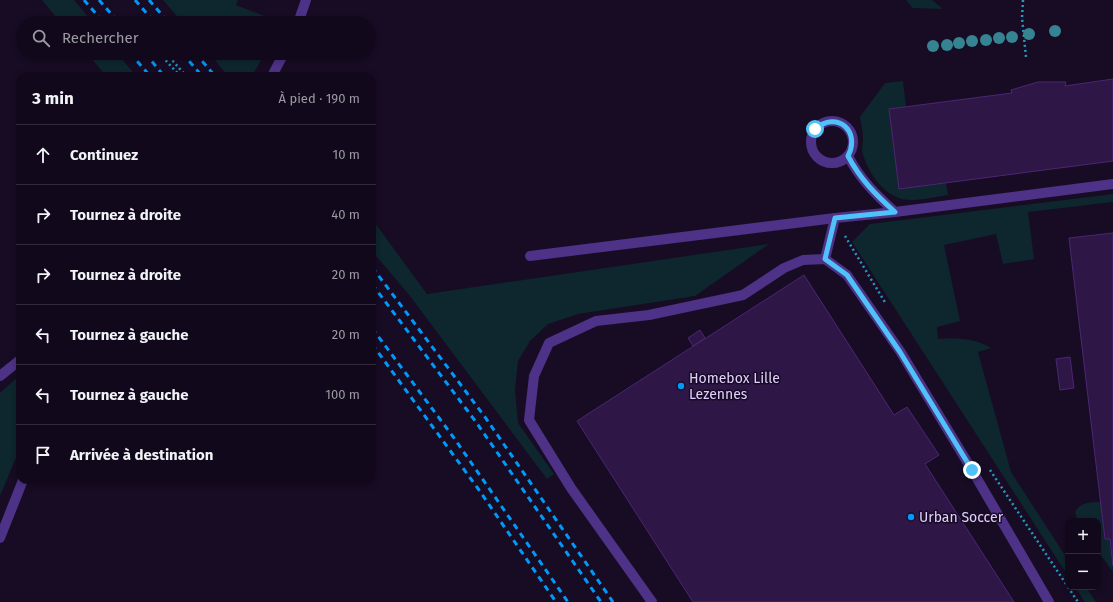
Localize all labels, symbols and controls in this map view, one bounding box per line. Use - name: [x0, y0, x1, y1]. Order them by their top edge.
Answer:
- search box: [16, 16, 376, 60]
- icon: search: [30, 27, 52, 49]
- text: Rechercher: [62, 29, 138, 47]
- text: 3 min: [32, 88, 74, 109]
- text: À pied · 190 m: [279, 91, 360, 106]
- route start: [806, 120, 824, 138]
- icon: ahead: [32, 144, 54, 166]
- text: Continuez: [70, 146, 138, 164]
- text: 10 m: [333, 147, 360, 162]
- icon: right: [32, 204, 54, 226]
- text: Tournez à droite: [70, 206, 181, 224]
- text: 40 m: [331, 207, 360, 222]
- icon: right: [32, 264, 54, 286]
- text: Tournez à droite: [70, 266, 181, 284]
- text: 20 m: [332, 267, 360, 282]
- icon: left: [32, 324, 54, 346]
- text: Tournez à gauche: [70, 326, 189, 344]
- text: 20 m: [332, 327, 360, 342]
- place label: Homebox Lille Lezennes: [689, 370, 780, 403]
- marker: Homebox Lille Lezennes: [676, 381, 686, 391]
- icon: left: [32, 384, 54, 406]
- text: Tournez à gauche: [70, 386, 189, 404]
- text: 100 m: [325, 387, 360, 402]
- icon: arrive: [32, 444, 54, 466]
- text: Arrivée à destination: [70, 446, 213, 464]
- route end: [963, 461, 981, 479]
- place label: Urban Soccer: [919, 509, 1004, 526]
- marker: Urban Soccer: [906, 512, 916, 522]
- map controls: [1065, 518, 1101, 590]
- button: +: [1065, 518, 1101, 554]
- button: −: [1065, 554, 1101, 590]

